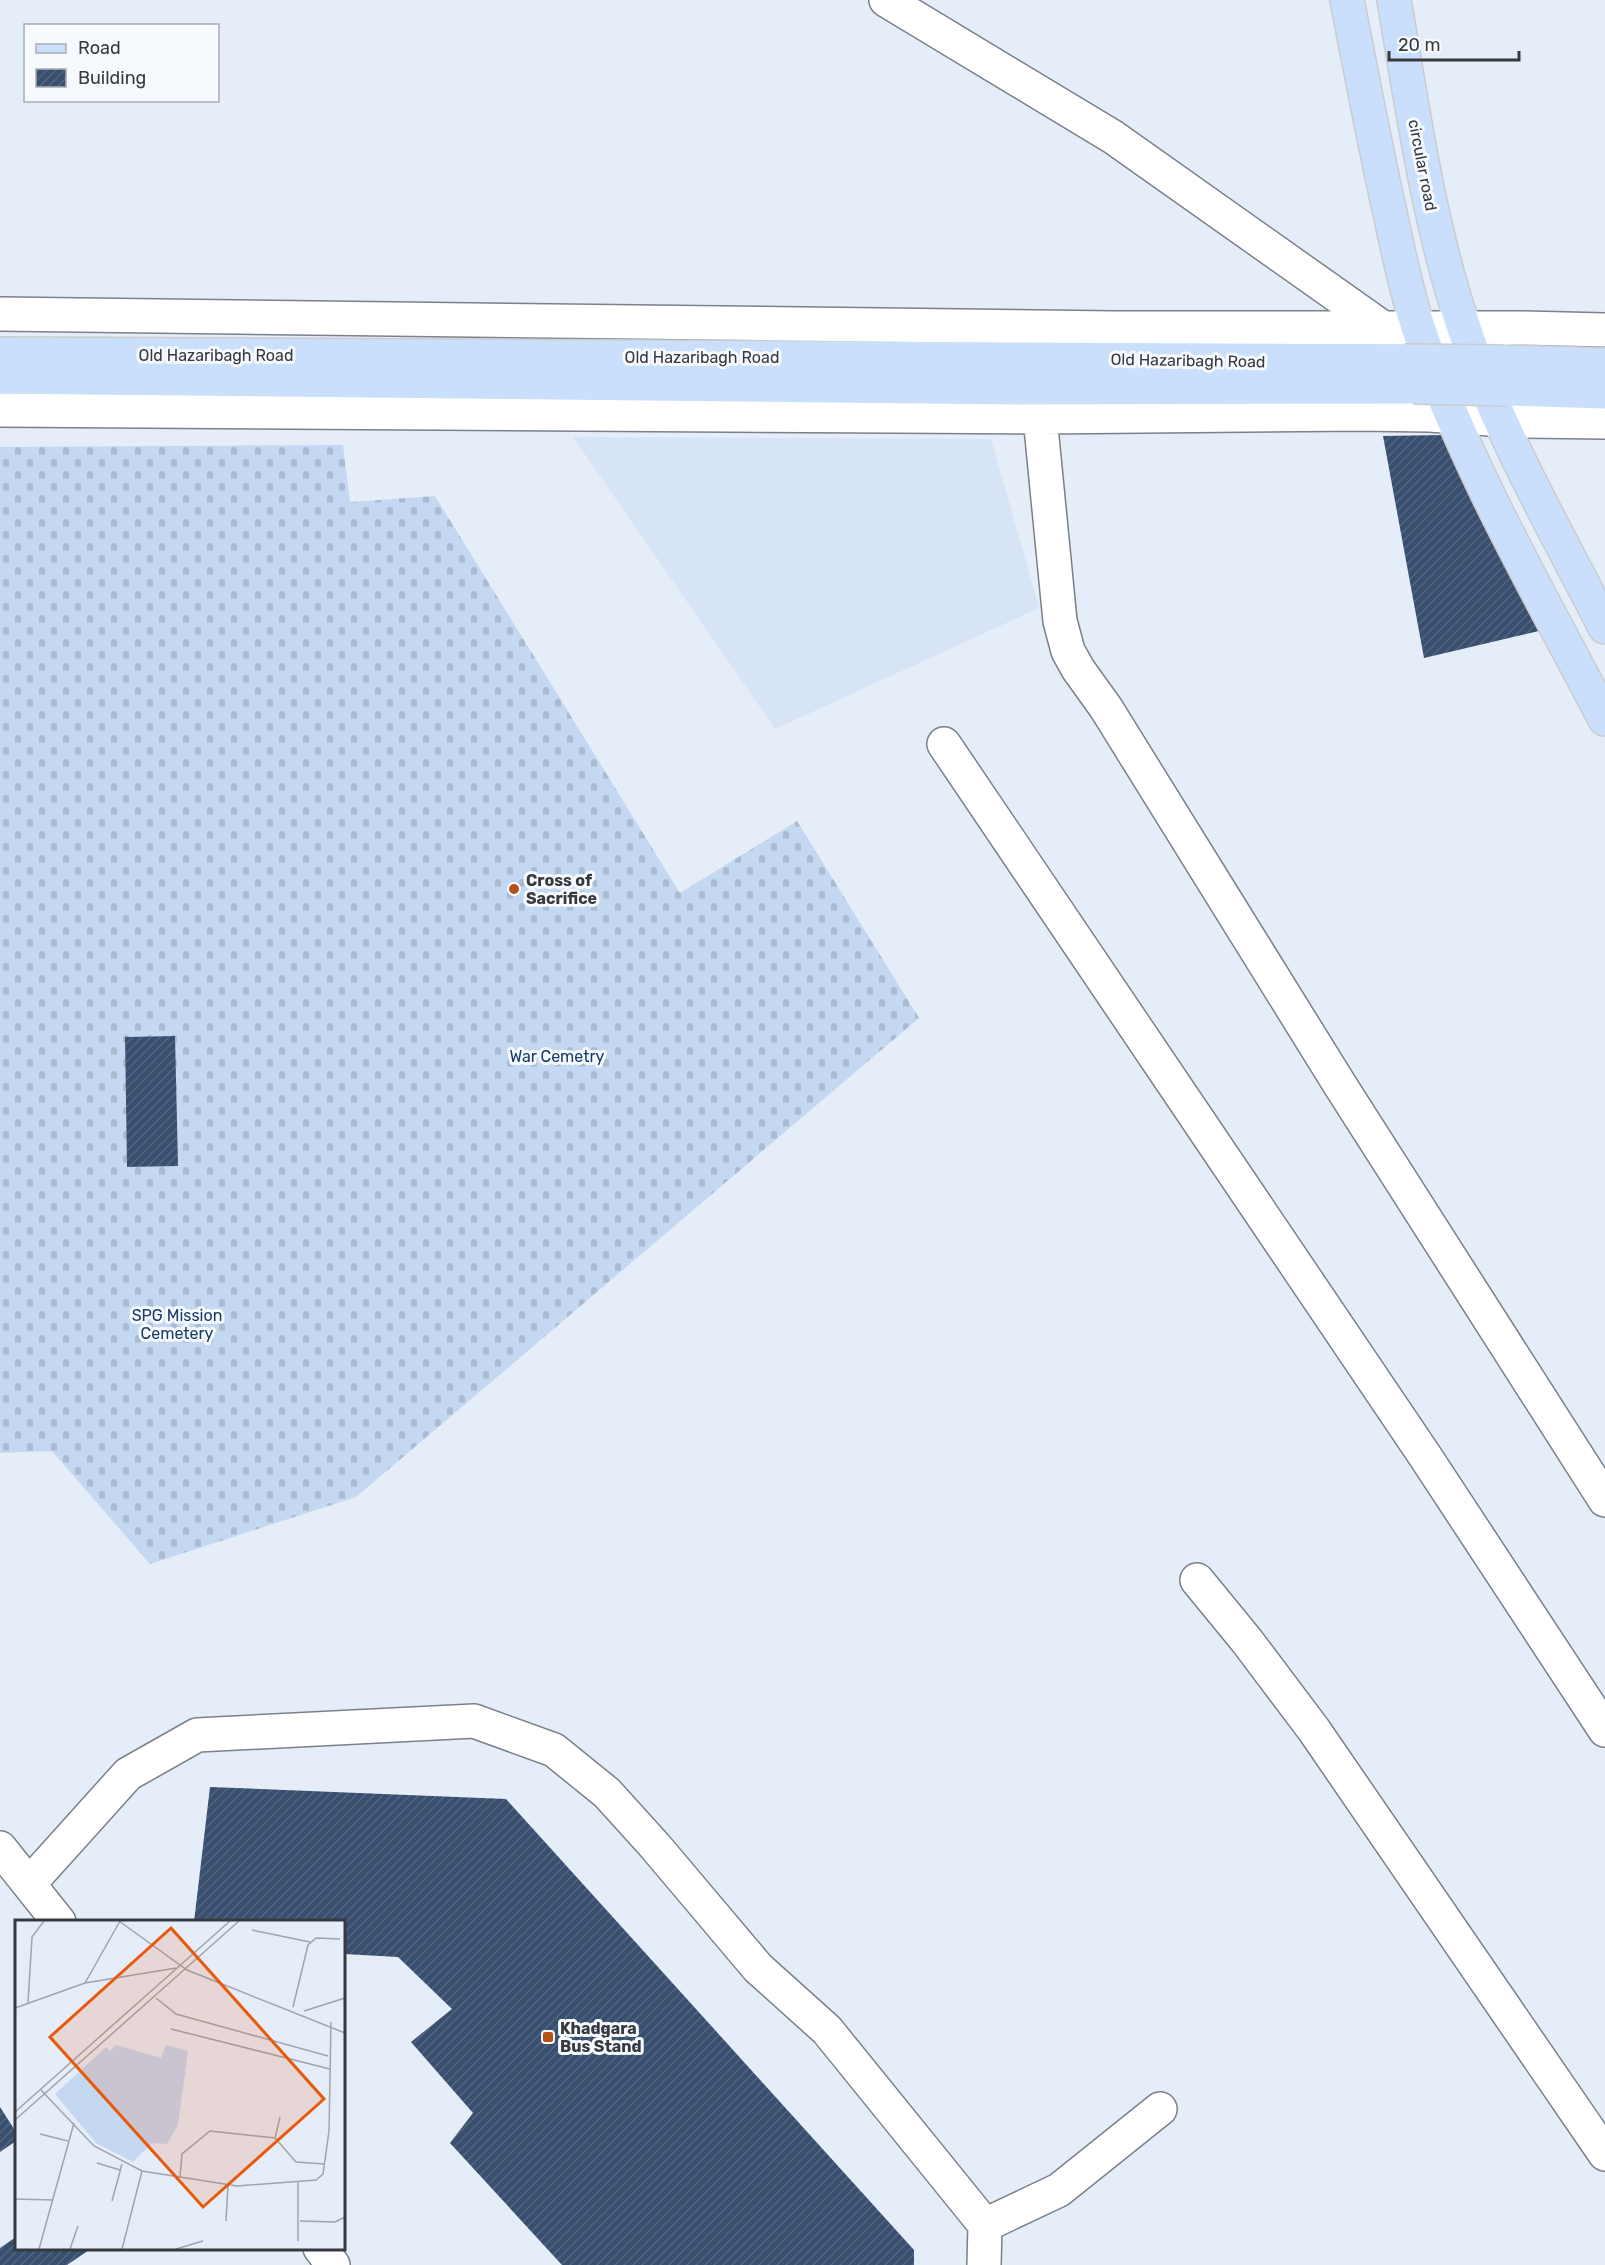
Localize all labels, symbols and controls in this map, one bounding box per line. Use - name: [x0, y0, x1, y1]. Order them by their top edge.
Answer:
- legend: [24, 24, 219, 102]
- scale bar: [1389, 24, 1520, 62]
- text: 20 m: [1398, 34, 1440, 56]
- text: Road: [78, 37, 121, 59]
- text: Building: [78, 67, 146, 89]
- street label: circular road: [1404, 118, 1441, 213]
- street label: Old Hazaribagh Road: [139, 346, 293, 365]
- street label: Old Hazaribagh Road: [625, 348, 779, 367]
- street label: Old Hazaribagh Road: [1110, 350, 1266, 371]
- place label: Cross of Sacrifice: [526, 871, 597, 908]
- marker: Cross of Sacrifice: [507, 882, 521, 896]
- park label: War Cemetry: [510, 1047, 605, 1066]
- park label: SPG Mission Cemetery: [132, 1306, 222, 1343]
- inset map: [15, 1920, 345, 2250]
- place label: Khadgara Bus Stand: [560, 2019, 642, 2056]
- marker: Khadgara Bus Stand: [541, 2030, 555, 2044]

